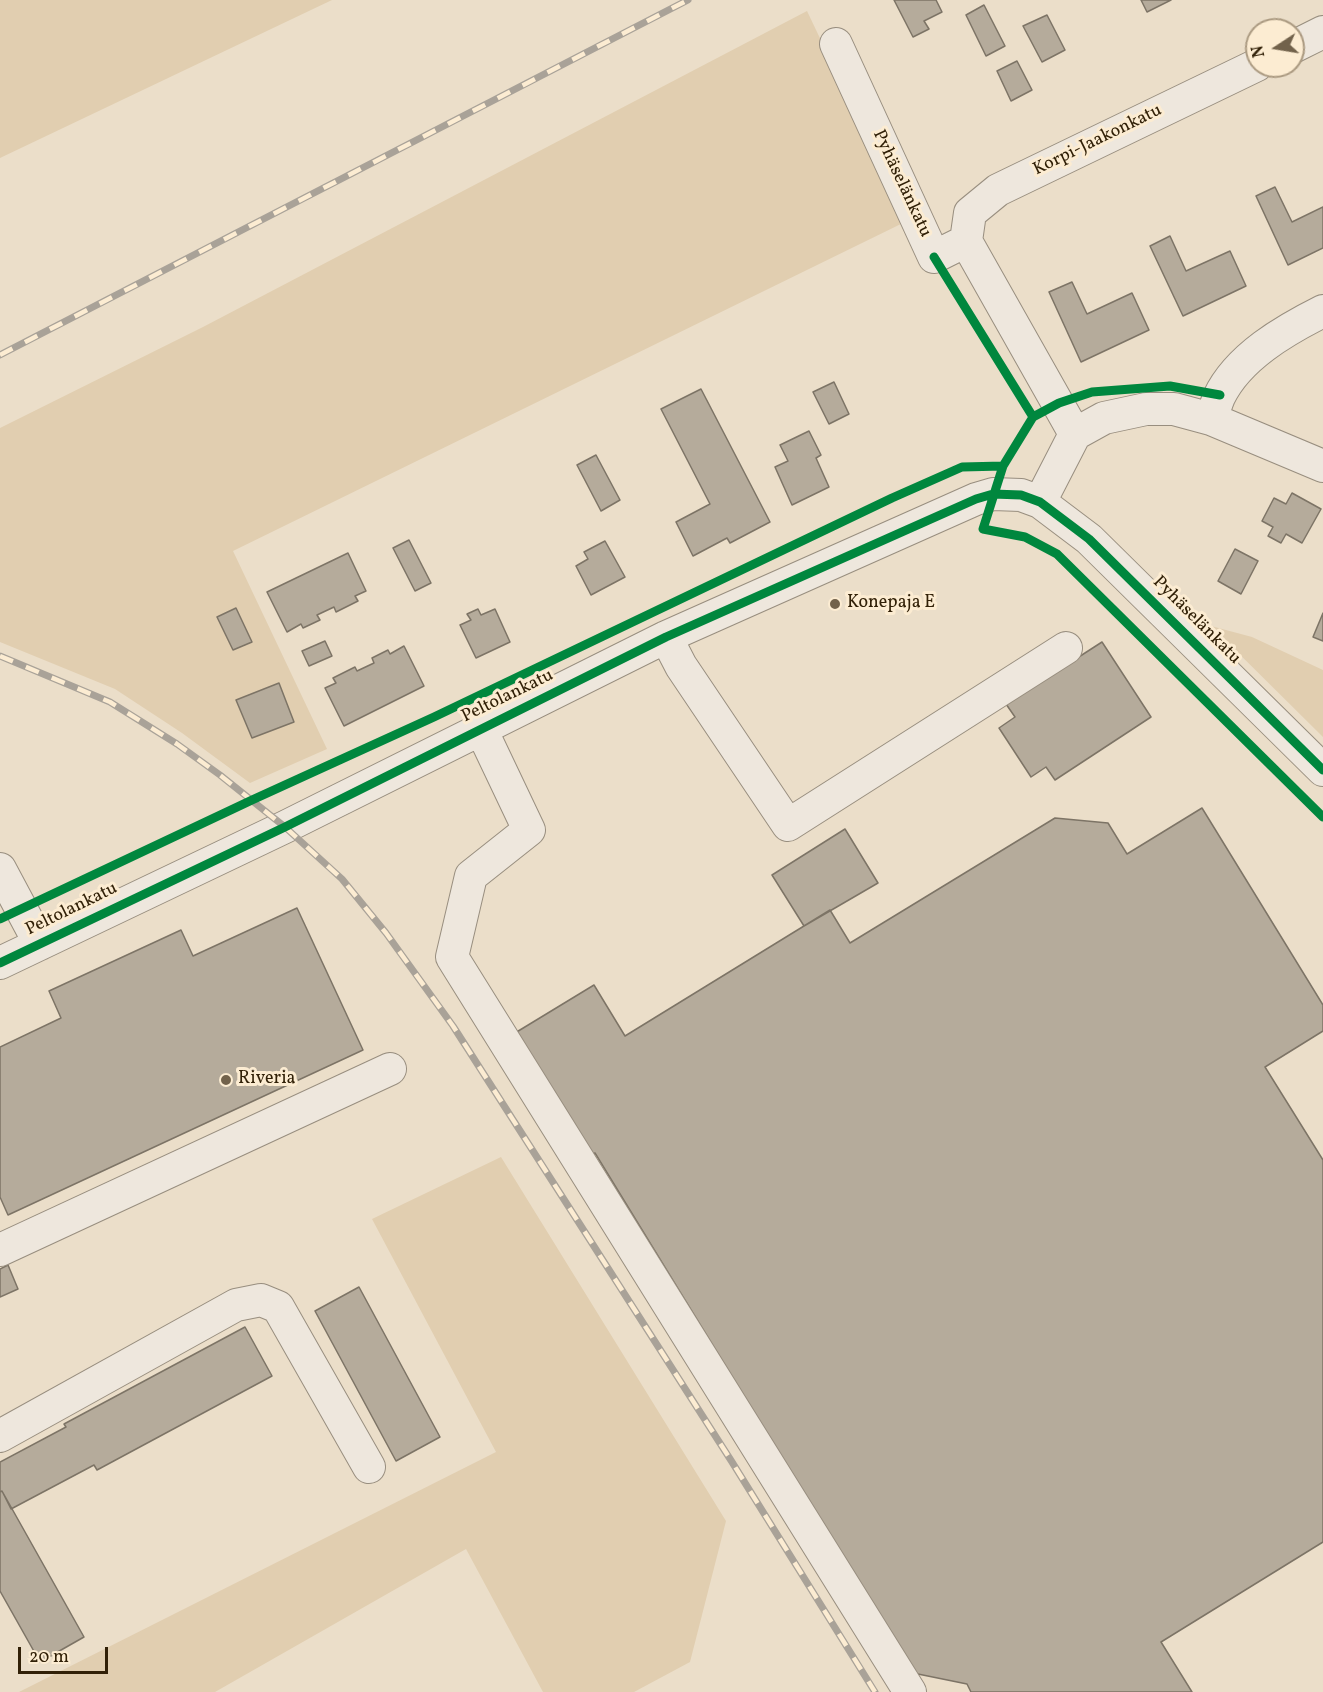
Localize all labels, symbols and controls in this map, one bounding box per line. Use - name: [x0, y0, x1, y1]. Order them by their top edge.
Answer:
- north arrow: [1245, 18, 1305, 78]
- text: N: [1247, 43, 1271, 59]
- street label: Korpi-Jaakonkatu: [1030, 100, 1166, 182]
- street label: Pyhäselänkatu: [867, 127, 935, 241]
- street label: Pyhäselänkatu: [1147, 572, 1245, 670]
- place label: Konepaja E: [847, 593, 935, 615]
- marker: Konepaja E: [828, 597, 842, 611]
- street label: Peltolankatu: [459, 665, 557, 729]
- street label: Peltolankatu: [23, 878, 121, 942]
- place label: Riveria: [238, 1069, 296, 1091]
- marker: Riveria: [219, 1073, 233, 1087]
- scale bar: [21, 1635, 111, 1673]
- text: 20 m: [29, 1645, 69, 1670]

